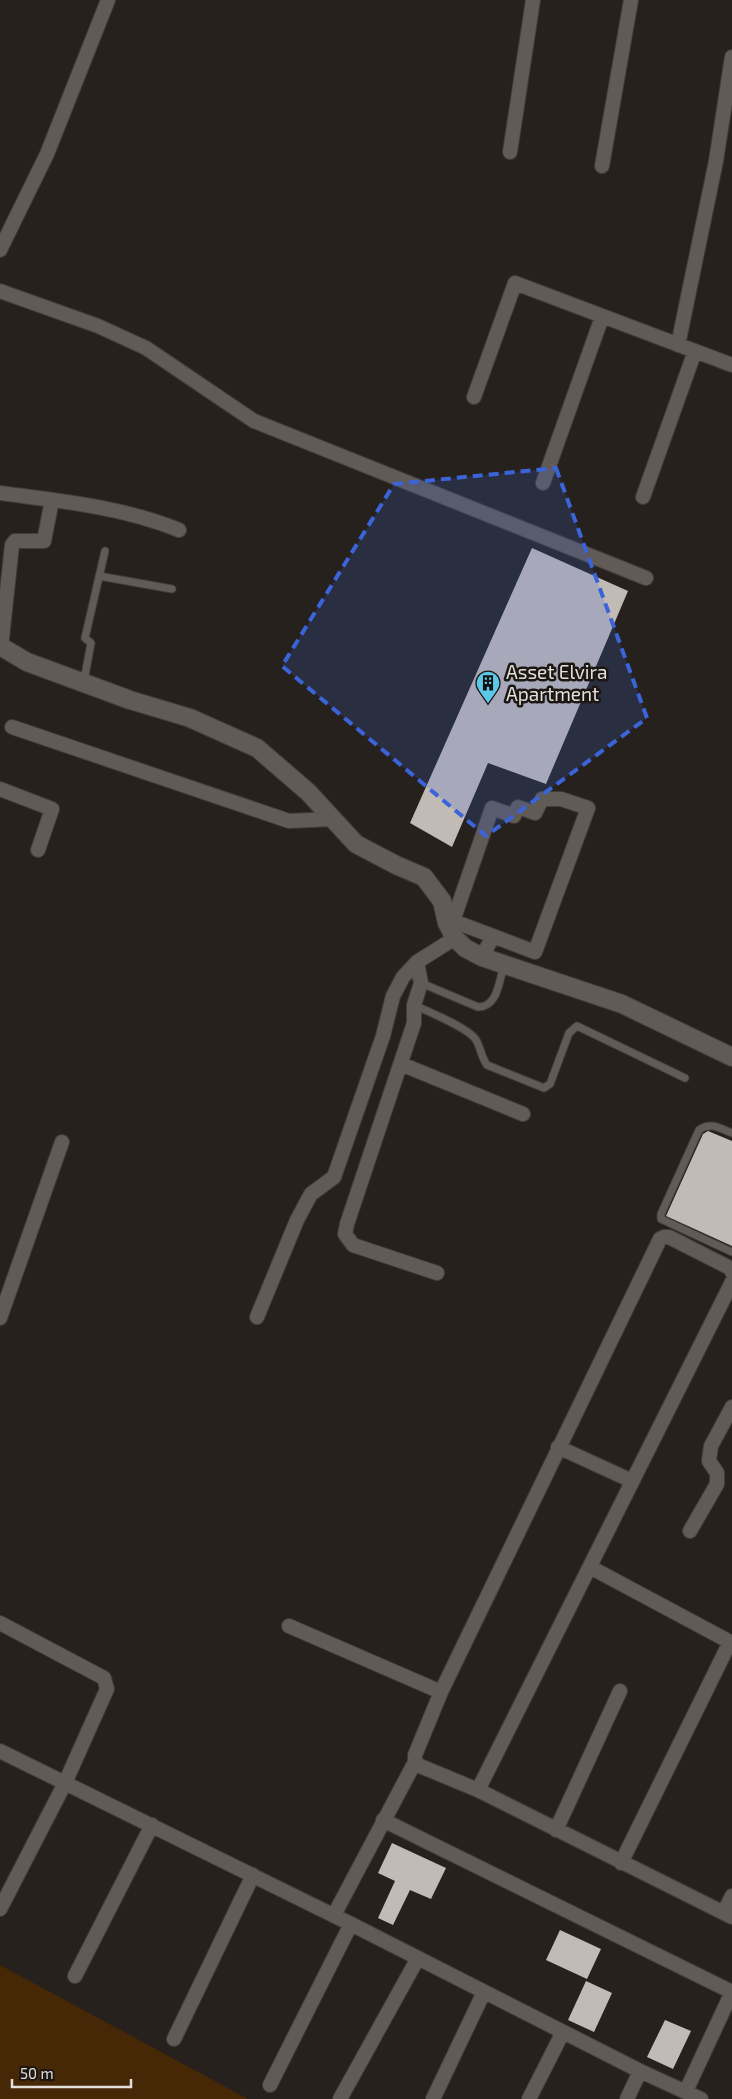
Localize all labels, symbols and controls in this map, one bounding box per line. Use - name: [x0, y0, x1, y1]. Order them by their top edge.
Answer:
- place label: Asset Elvira Apartment: [506, 660, 608, 705]
- building icon: Asset Elvira Apartment: [475, 670, 501, 704]
- scale bar: [12, 2056, 131, 2088]
- text: 50 m: [20, 2064, 54, 2082]

